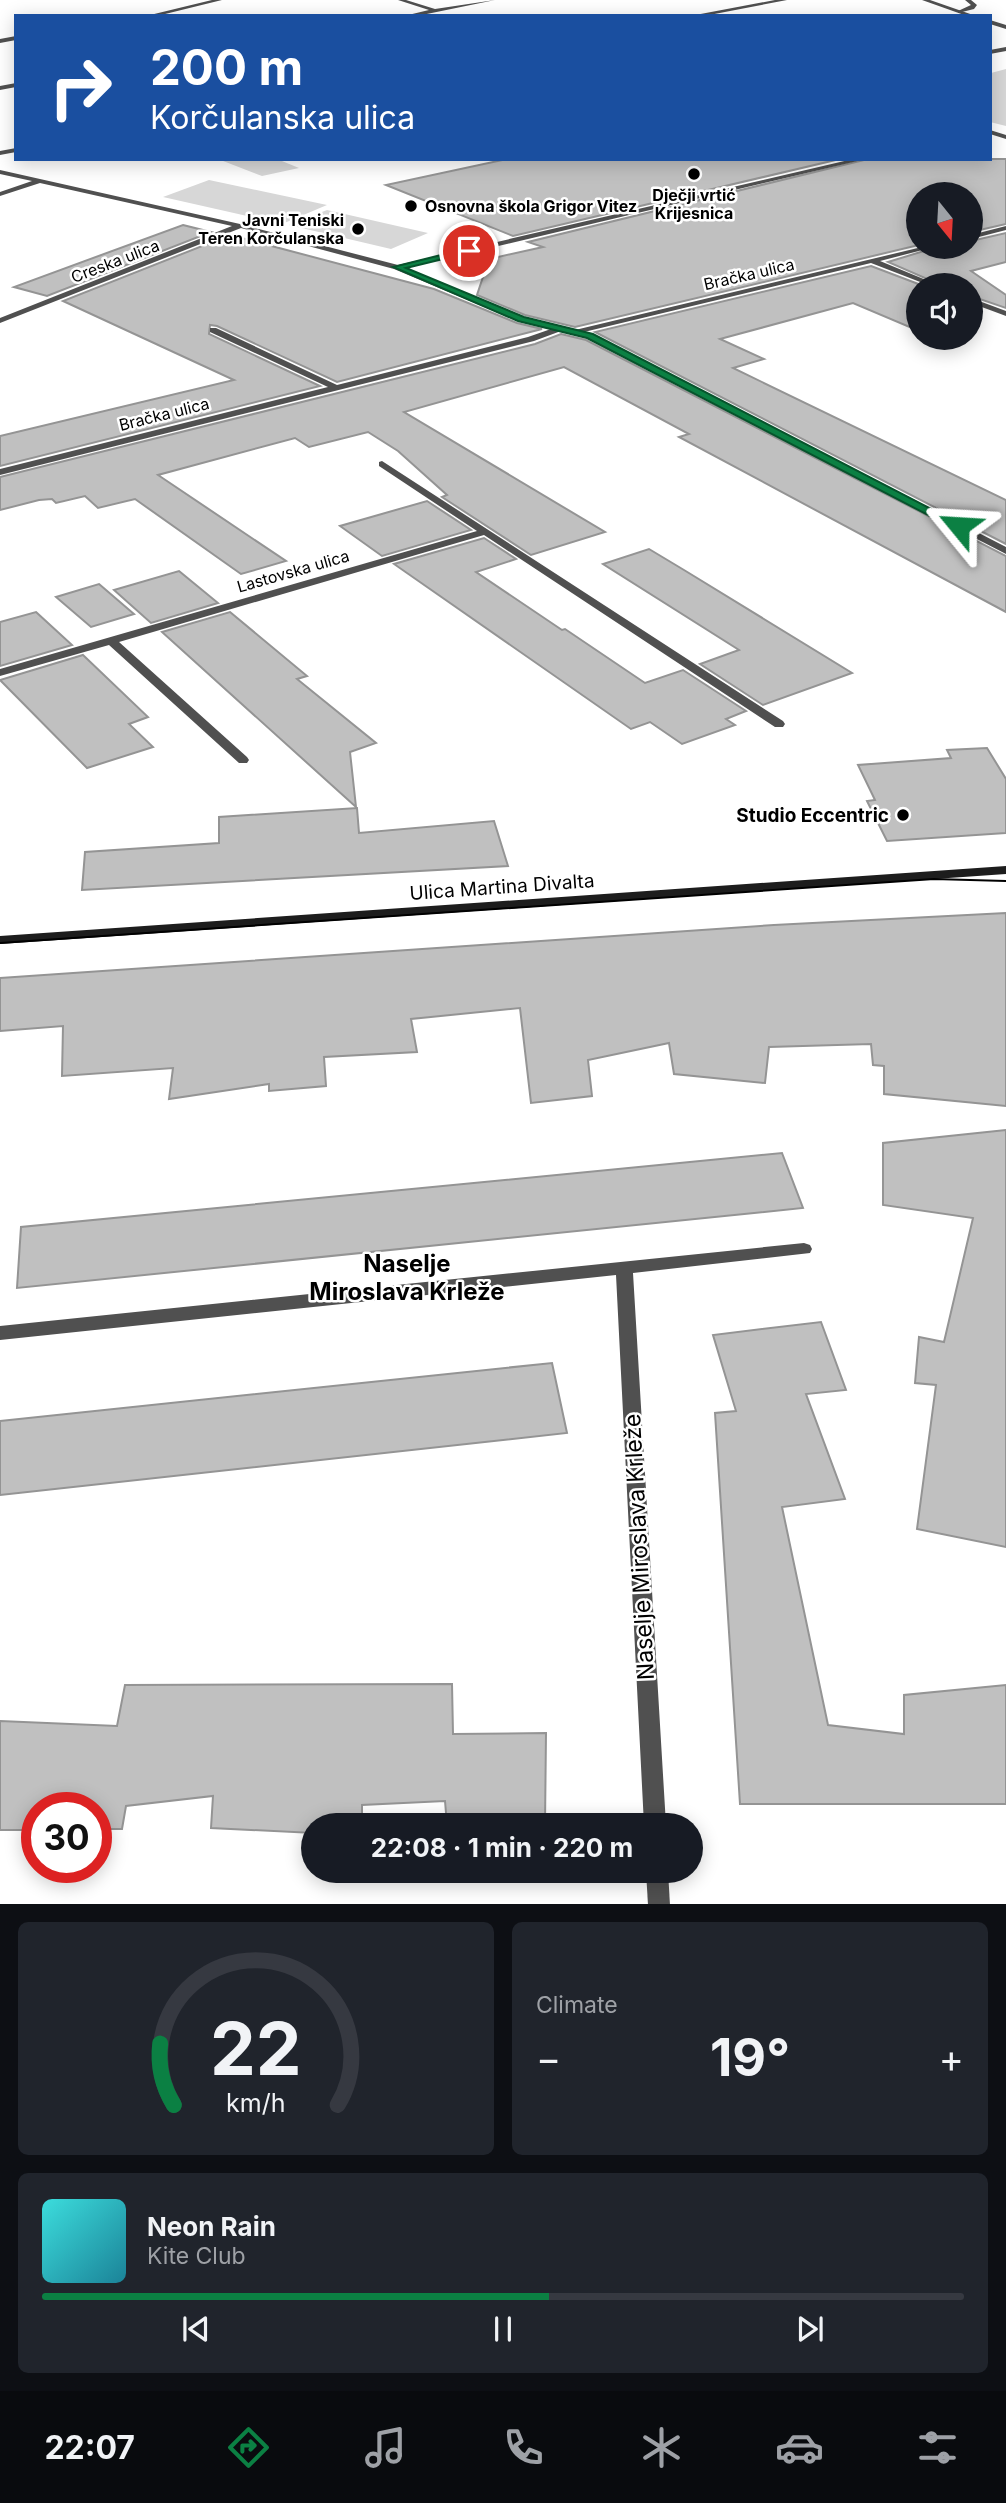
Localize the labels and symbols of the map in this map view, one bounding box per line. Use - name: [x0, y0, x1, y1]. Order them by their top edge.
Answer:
- marker: Dječji vrtić Krijesnica: [686, 166, 702, 182]
- north arrow: [906, 182, 984, 259]
- place label: Dječji vrtić Krijesnica: [652, 185, 736, 223]
- place label: Osnovna škola Grigor Vitez: [425, 196, 637, 216]
- marker: Osnovna škola Grigor Vitez: [403, 198, 419, 214]
- place label: Javni Teniski Teren Korčulanska: [198, 210, 344, 248]
- marker: Javni Teniski Teren Korčulanska: [350, 221, 366, 237]
- pin: [439, 221, 499, 281]
- street label: Creska ulica: [68, 235, 162, 287]
- street label: Bračka ulica: [702, 254, 796, 294]
- street label: Bračka ulica: [117, 393, 211, 435]
- position arrow: [922, 489, 996, 563]
- street label: Lastovska ulica: [234, 545, 352, 597]
- place label: Studio Eccentric: [736, 804, 889, 827]
- marker: Studio Eccentric: [895, 807, 911, 823]
- street label: Ulica Martina Divalta: [409, 869, 595, 905]
- district label: Naselje Miroslava Krleže: [309, 1249, 505, 1306]
- street label: Naselje Miroslava Krleže: [618, 1413, 660, 1681]
- speed limit sign: 30: [21, 1792, 112, 1883]

